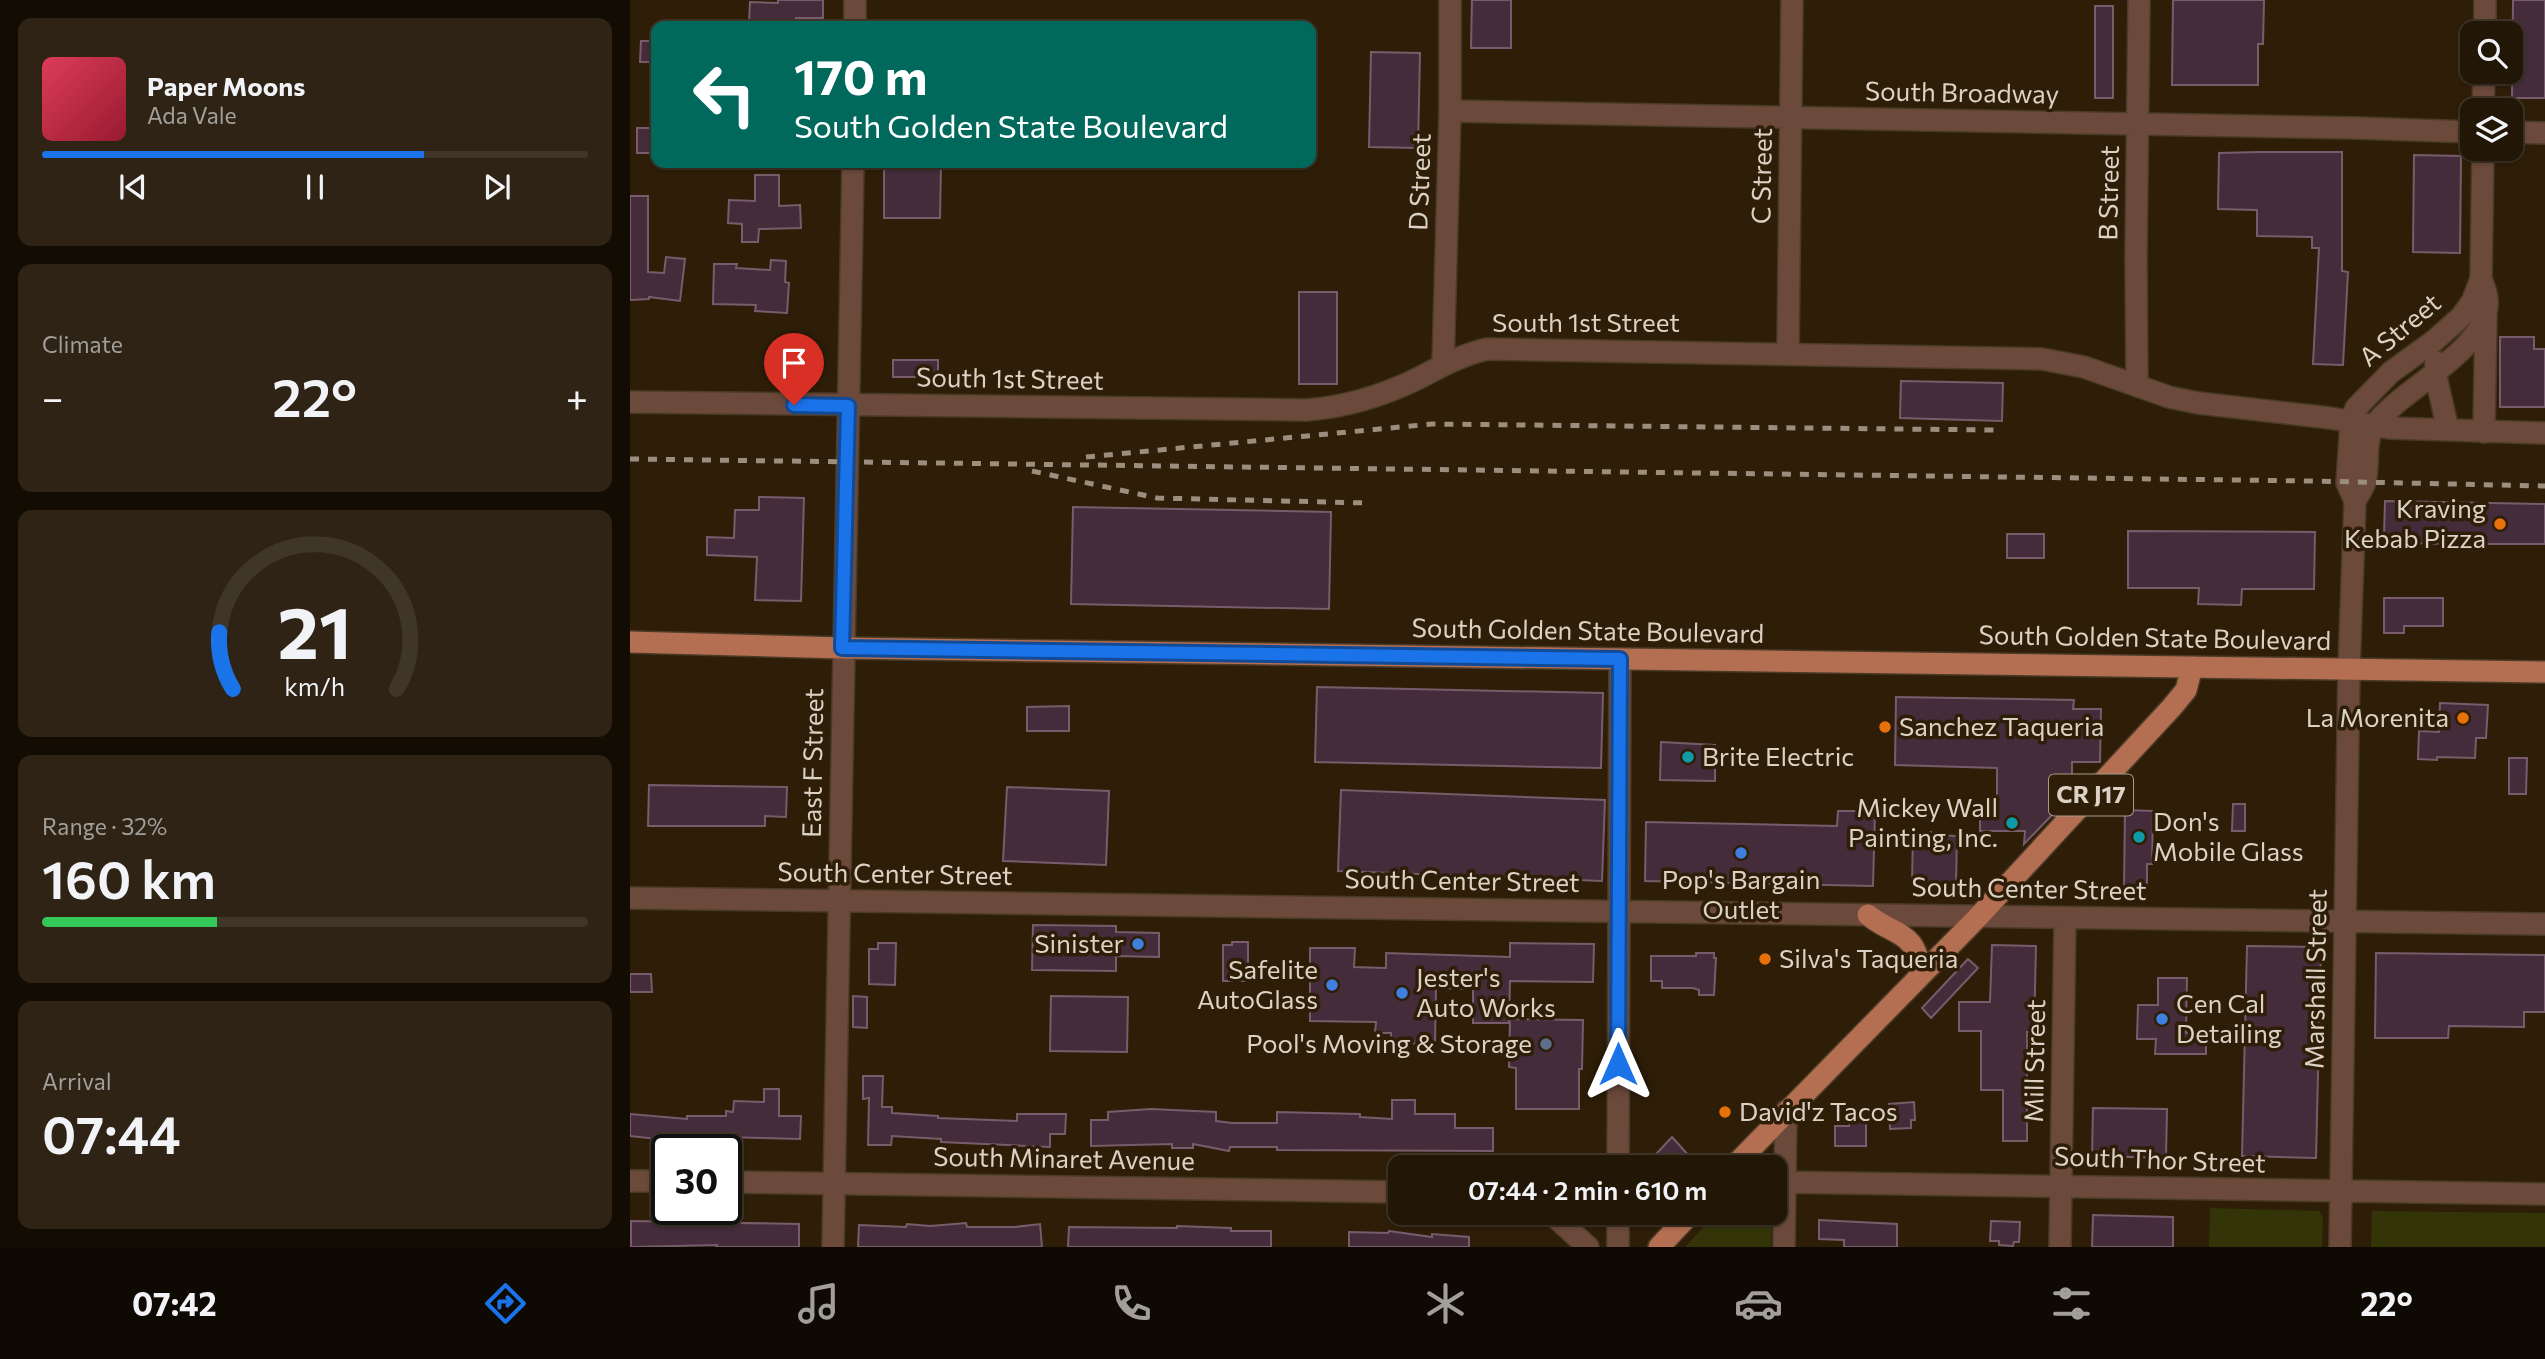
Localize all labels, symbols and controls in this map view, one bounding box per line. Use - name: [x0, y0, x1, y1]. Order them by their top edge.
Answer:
- map controls: [2460, 21, 2523, 161]
- button: search: [2460, 21, 2523, 84]
- text: 170 m: [794, 45, 927, 105]
- icon: left: [679, 49, 770, 140]
- text: Paper Moons: [147, 70, 305, 101]
- street label: South Broadway: [1865, 74, 2059, 109]
- button: layers: [2460, 98, 2523, 161]
- text: Ada Vale: [147, 101, 237, 129]
- text: South Golden State Boulevard: [794, 105, 1228, 145]
- street label: C Street: [1744, 128, 1777, 224]
- street label: D Street: [1401, 133, 1436, 231]
- street label: B Street: [2091, 145, 2124, 241]
- icon: previous: [114, 168, 152, 206]
- icon: pause: [296, 168, 334, 206]
- icon: next: [478, 168, 516, 206]
- street label: A Street: [2352, 286, 2446, 372]
- street label: South 1st Street: [1492, 306, 1680, 337]
- text: Climate: [42, 330, 123, 358]
- pin: [764, 333, 824, 405]
- icon: arrive: [775, 344, 813, 382]
- street label: South 1st Street: [916, 360, 1104, 395]
- text: 22°: [272, 364, 357, 428]
- text: −: [42, 373, 64, 420]
- text: +: [566, 373, 588, 420]
- place label: Kraving Kebab Pizza: [2344, 492, 2486, 553]
- marker: Kraving Kebab Pizza: [2492, 516, 2508, 532]
- text: 21: [278, 586, 352, 675]
- street label: South Golden State Boulevard: [1412, 611, 1765, 648]
- street label: South Golden State Boulevard: [1979, 618, 2332, 655]
- text: km/h: [285, 671, 345, 701]
- street label: East F Street: [795, 688, 828, 838]
- place label: La Morenita: [2306, 701, 2449, 732]
- place label: Sanchez Taqueria: [1899, 710, 2104, 741]
- marker: La Morenita: [2455, 710, 2471, 726]
- marker: Sanchez Taqueria: [1877, 719, 1893, 735]
- place label: Brite Electric: [1702, 740, 1854, 771]
- marker: Brite Electric: [1680, 749, 1696, 765]
- road number: CR J17: [2049, 774, 2133, 816]
- place label: Mickey Wall Painting, Inc.: [1848, 791, 1998, 852]
- place label: Don's Mobile Glass: [2153, 805, 2304, 866]
- text: Range · 32%: [42, 812, 167, 840]
- marker: Mickey Wall Painting, Inc.: [2004, 815, 2020, 831]
- marker: Don's Mobile Glass: [2131, 829, 2147, 845]
- marker: Pop's Bargain Outlet: [1733, 845, 1749, 861]
- text: 160 km: [42, 846, 216, 910]
- street label: South Center Street: [777, 855, 1013, 890]
- street label: South Center Street: [1344, 862, 1580, 897]
- place label: Pop's Bargain Outlet: [1662, 863, 1820, 924]
- street label: South Center Street: [1911, 870, 2147, 905]
- street label: Marshall Street: [2297, 889, 2332, 1069]
- place label: Sinister: [1034, 927, 1124, 958]
- marker: Sinister: [1130, 936, 1146, 952]
- place label: Silva's Taqueria: [1779, 942, 1958, 973]
- marker: Silva's Taqueria: [1757, 951, 1773, 967]
- place label: Safelite AutoGlass: [1197, 953, 1318, 1014]
- place label: Jester's Auto Works: [1416, 961, 1556, 1022]
- marker: Safelite AutoGlass: [1324, 977, 1340, 993]
- marker: Jester's Auto Works: [1394, 985, 1410, 1001]
- place label: Cen Cal Detailing: [2176, 987, 2282, 1048]
- street label: Mill Street: [2017, 999, 2050, 1123]
- marker: Cen Cal Detailing: [2154, 1011, 2170, 1027]
- place label: Pool's Moving & Storage: [1246, 1027, 1532, 1058]
- position arrow: [1581, 1027, 1655, 1101]
- marker: Pool's Moving & Storage: [1538, 1036, 1554, 1052]
- text: Arrival: [42, 1067, 112, 1095]
- place label: David'z Tacos: [1739, 1095, 1898, 1126]
- text: 07:44: [42, 1101, 181, 1165]
- marker: David'z Tacos: [1717, 1104, 1733, 1120]
- speed limit sign: 30: [651, 1134, 742, 1225]
- street label: South Thor Street: [2054, 1139, 2266, 1178]
- street label: South Minaret Avenue: [933, 1140, 1195, 1175]
- text: 07:44 · 2 min · 610 m: [1468, 1174, 1707, 1205]
- icon: directions: [481, 1279, 530, 1328]
- icon: music: [794, 1279, 843, 1328]
- icon: phone: [1107, 1279, 1156, 1328]
- icon: climate: [1421, 1279, 1470, 1328]
- icon: car: [1734, 1279, 1783, 1328]
- icon: filters: [2047, 1279, 2096, 1328]
- text: 07:42: [132, 1283, 217, 1323]
- text: 22°: [2360, 1283, 2413, 1323]

